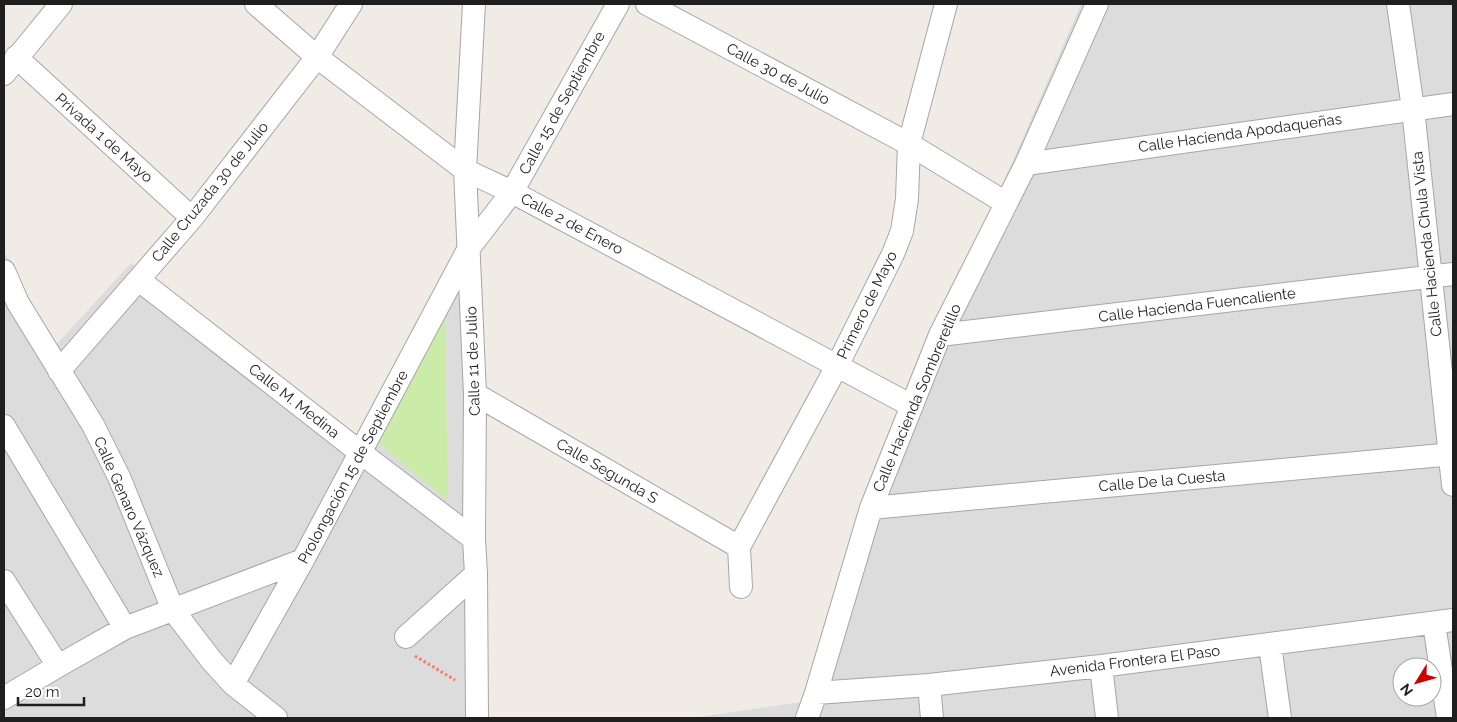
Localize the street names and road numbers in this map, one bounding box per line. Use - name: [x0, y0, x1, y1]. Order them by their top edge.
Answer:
- street label: Calle 15 de Septiembre: [515, 28, 609, 178]
- street label: Calle 30 de Julio: [723, 39, 833, 109]
- street label: Privada 1 de Mayo: [51, 89, 157, 187]
- street label: Calle Hacienda Apodaqueñas: [1137, 110, 1343, 156]
- street label: Calle Cruzada 30 de Julio: [148, 118, 272, 266]
- street label: Calle Hacienda Chula Vista: [1408, 150, 1446, 338]
- street label: Calle 2 de Enero: [518, 189, 626, 259]
- street label: Primero de Mayo: [833, 248, 901, 362]
- street label: Calle Hacienda Fuencaliente: [1097, 284, 1297, 326]
- street label: Calle Hacienda Sombreretillo: [869, 301, 965, 495]
- street label: Calle 11 de Julio: [462, 306, 484, 416]
- street label: Calle M. Medina: [245, 360, 343, 442]
- street label: Prolongación 15 de Septiembre: [294, 367, 412, 567]
- street label: Calle Genaro Vázquez: [90, 434, 168, 580]
- street label: Calle Segunda S: [553, 435, 661, 507]
- street label: Calle De la Cuesta: [1098, 466, 1226, 496]
- street label: Avenida Frontera El Paso: [1049, 642, 1221, 680]

